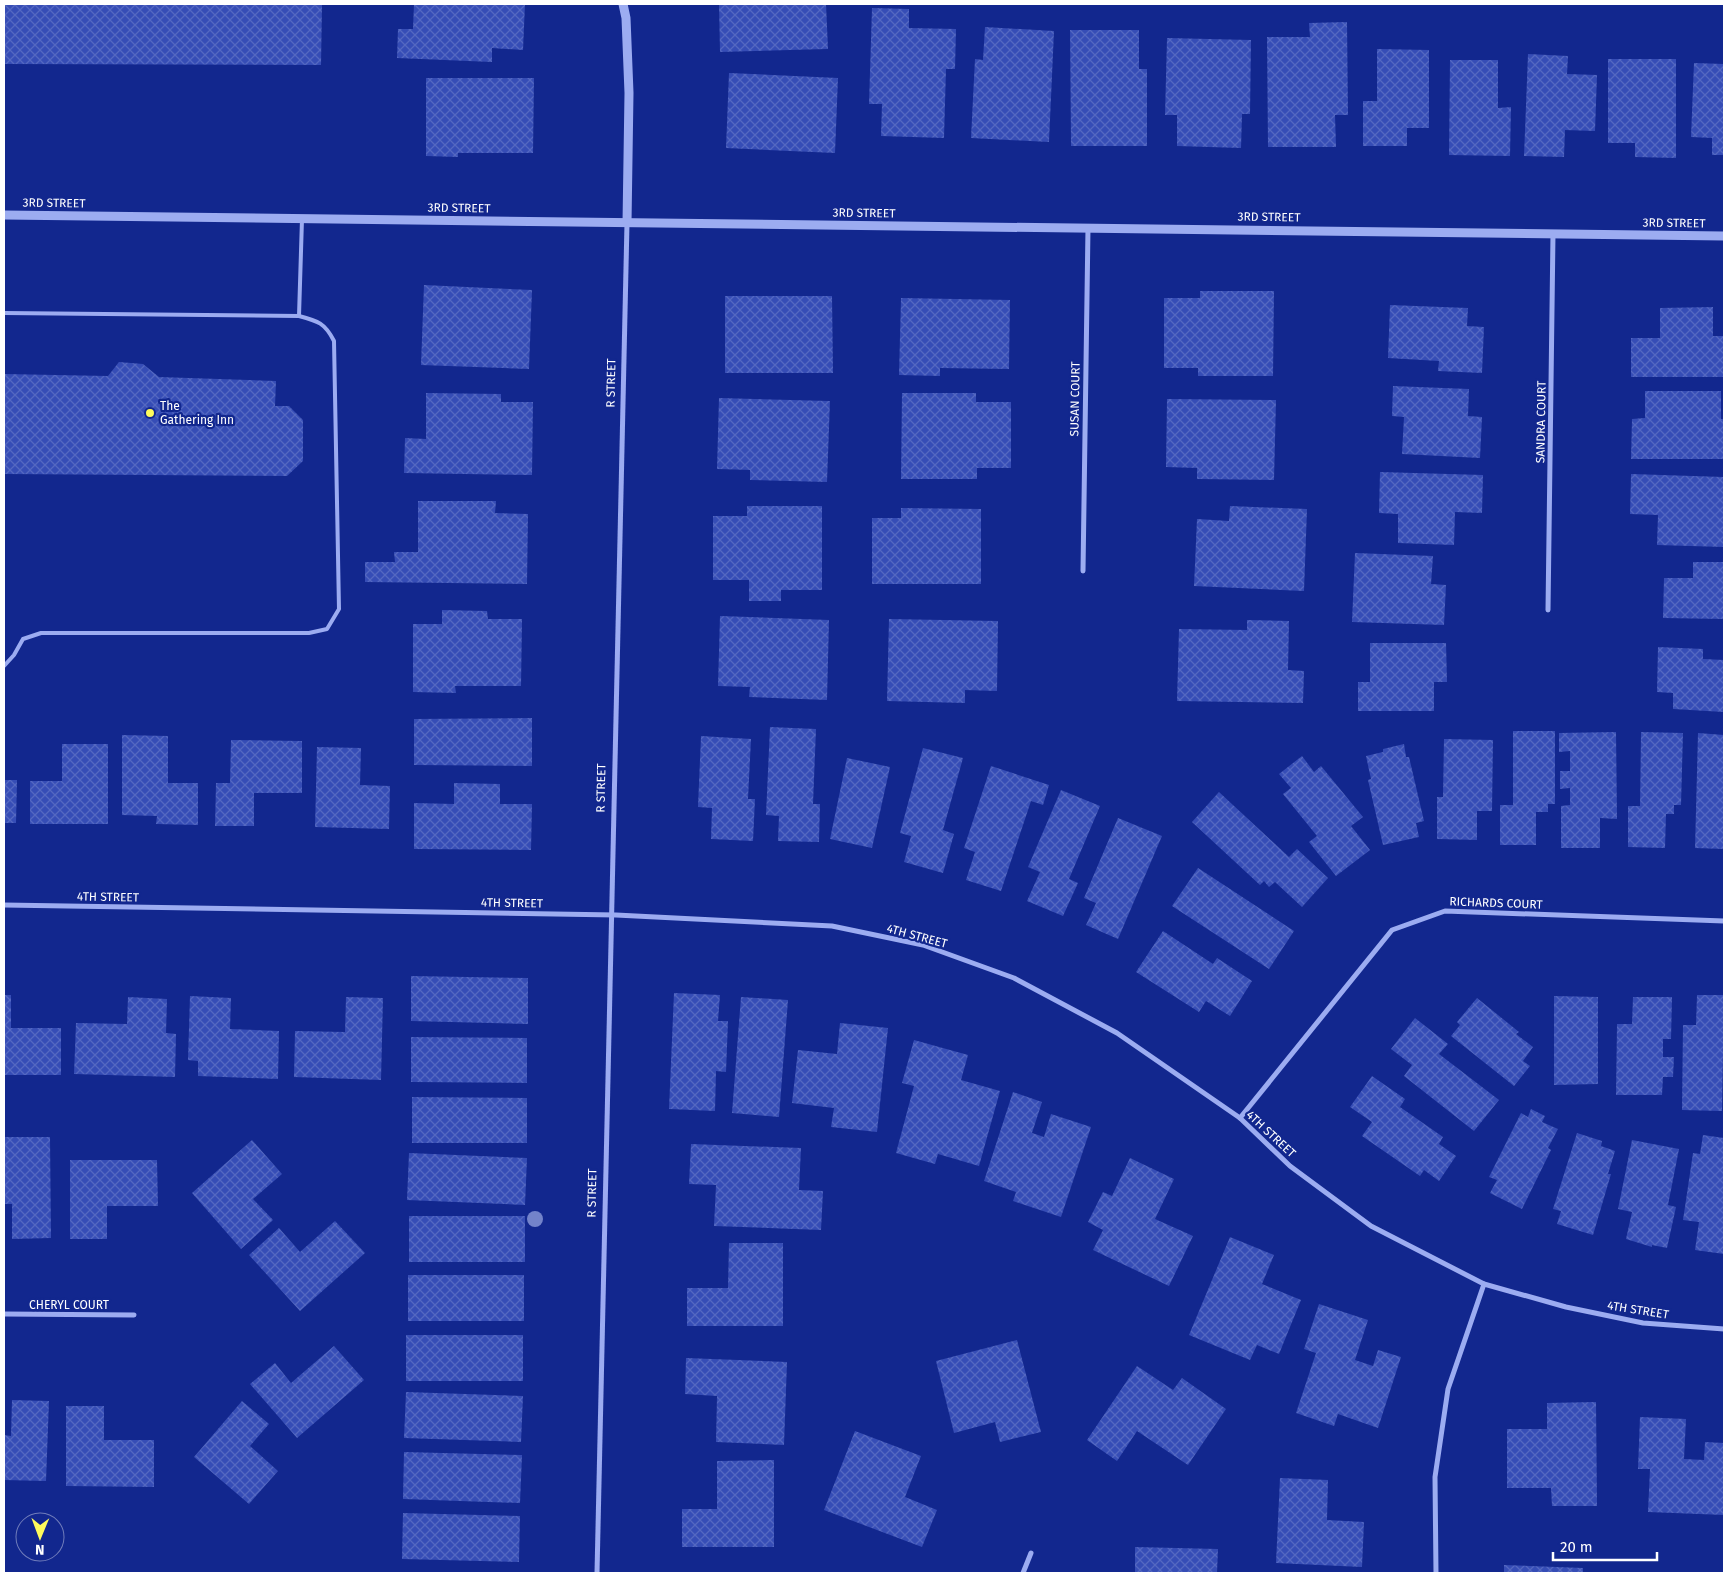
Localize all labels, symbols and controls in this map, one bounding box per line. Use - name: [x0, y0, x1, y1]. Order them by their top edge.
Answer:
- street label: 3RD STREET: [22, 195, 86, 211]
- street label: 3RD STREET: [427, 200, 491, 216]
- street label: 3RD STREET: [832, 205, 896, 221]
- street label: 3RD STREET: [1237, 209, 1301, 225]
- street label: 3RD STREET: [1642, 215, 1706, 231]
- street label: R STREET: [604, 357, 618, 408]
- street label: SUSAN COURT: [1067, 361, 1083, 437]
- street label: SANDRA COURT: [1533, 380, 1549, 463]
- place label: The Gathering Inn: [160, 399, 234, 427]
- marker: The Gathering Inn: [144, 407, 156, 419]
- street label: R STREET: [594, 762, 608, 813]
- street label: 4TH STREET: [77, 889, 140, 905]
- street label: RICHARDS COURT: [1449, 894, 1544, 912]
- street label: 4TH STREET: [481, 895, 544, 911]
- street label: 4TH STREET: [885, 921, 950, 951]
- street label: 4TH STREET: [1244, 1108, 1299, 1161]
- street label: R STREET: [585, 1167, 599, 1218]
- street label: CHERYL COURT: [29, 1298, 110, 1312]
- street label: 4TH STREET: [1606, 1298, 1671, 1322]
- north arrow: [15, 1512, 65, 1562]
- scale bar: [1553, 1530, 1657, 1562]
- text: 20 m: [1560, 1538, 1593, 1556]
- text: N: [35, 1541, 45, 1558]

